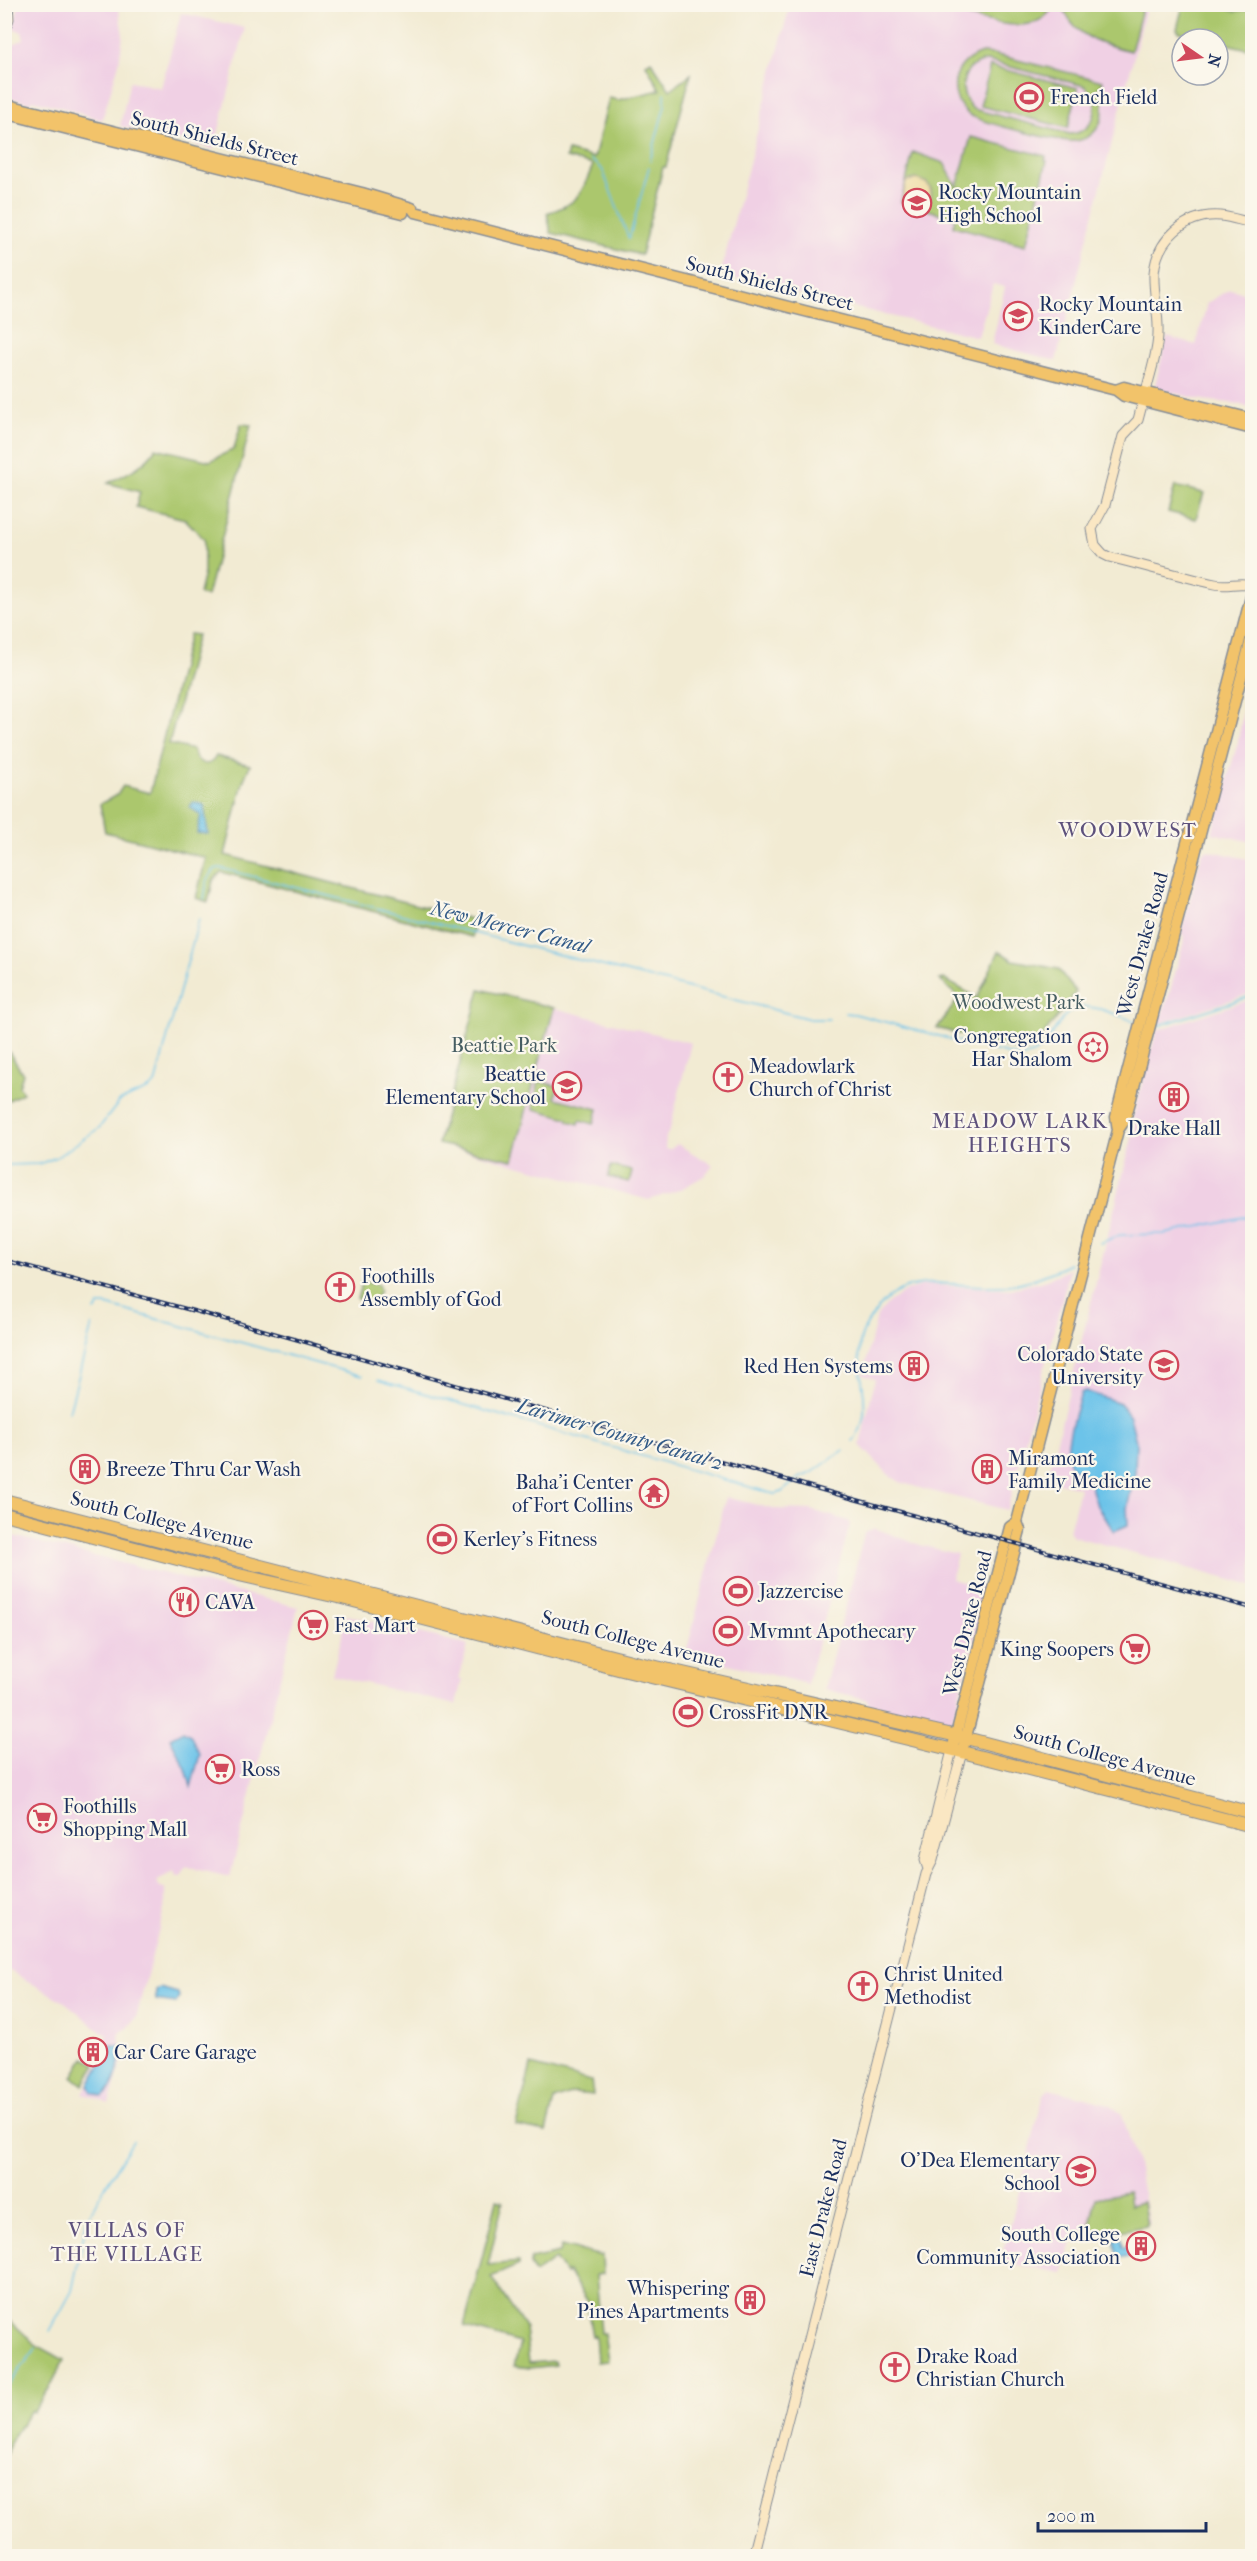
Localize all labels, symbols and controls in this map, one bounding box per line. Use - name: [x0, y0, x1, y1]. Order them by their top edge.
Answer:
- north arrow: [1170, 27, 1230, 87]
- text: N: [1203, 52, 1225, 70]
- sports icon: French Field: [1013, 81, 1045, 113]
- place label: French Field: [1050, 86, 1158, 109]
- street label: South Shields Street: [129, 107, 301, 170]
- place label: Rocky Mountain High School: [938, 181, 1081, 227]
- school or university icon: Rocky Mountain High School: [901, 187, 933, 219]
- street label: South Shields Street: [684, 252, 856, 315]
- place label: Rocky Mountain KinderCare: [1039, 293, 1182, 339]
- school or university icon: Rocky Mountain KinderCare: [1002, 300, 1034, 332]
- district label: WOODWEST: [1057, 818, 1198, 842]
- street label: West Drake Road: [1112, 868, 1173, 1020]
- water label: New Mercer Canal: [427, 895, 595, 959]
- park label: Woodwest Park: [952, 991, 1086, 1014]
- place label: Congregation Har Shalom: [953, 1025, 1072, 1071]
- synagogue icon: Congregation Har Shalom: [1077, 1031, 1109, 1063]
- park label: Beattie Park: [451, 1034, 558, 1057]
- place label: Meadowlark Church of Christ: [749, 1055, 892, 1101]
- church icon: Meadowlark Church of Christ: [712, 1061, 744, 1093]
- place label: Beattie Elementary School: [385, 1063, 546, 1109]
- school or university icon: Beattie Elementary School: [551, 1070, 583, 1102]
- building icon: Drake Hall: [1158, 1081, 1190, 1113]
- district label: MEADOW LARK HEIGHTS: [932, 1109, 1108, 1157]
- place label: Drake Hall: [1127, 1117, 1221, 1140]
- place label: Foothills Assembly of God: [360, 1265, 503, 1311]
- church icon: Foothills Assembly of God: [324, 1271, 356, 1303]
- place label: Colorado State University: [1017, 1343, 1144, 1389]
- school or university icon: Colorado State University: [1148, 1349, 1180, 1381]
- building icon: Red Hen Systems: [898, 1350, 930, 1382]
- place label: Red Hen Systems: [743, 1355, 893, 1378]
- water label: Larimer County Canal 2: [512, 1392, 726, 1475]
- place label: Miramont Family Medicine: [1008, 1447, 1151, 1493]
- building icon: Breeze Thru Car Wash: [69, 1453, 101, 1485]
- building icon: Miramont Family Medicine: [971, 1453, 1003, 1485]
- place label: Breeze Thru Car Wash: [106, 1458, 302, 1481]
- place label: Baha'i Center of Fort Collins: [512, 1471, 633, 1517]
- temple icon: Baha'i Center of Fort Collins: [638, 1477, 670, 1509]
- street label: South College Avenue: [68, 1487, 256, 1554]
- sports icon: Kerley's Fitness: [426, 1523, 458, 1555]
- place label: Kerley's Fitness: [463, 1528, 597, 1551]
- street label: West Drake Road: [938, 1547, 997, 1699]
- sports icon: Jazzercise: [722, 1575, 754, 1607]
- place label: Jazzercise: [757, 1580, 843, 1603]
- restaurant icon: CAVA: [168, 1586, 200, 1618]
- place label: CAVA: [205, 1591, 256, 1614]
- street label: South College Avenue: [539, 1606, 727, 1673]
- supermarket icon: Fast Mart: [297, 1609, 329, 1641]
- place label: Fast Mart: [334, 1614, 416, 1637]
- sports icon: Mvmnt Apothecary: [712, 1615, 744, 1647]
- place label: Mvmnt Apothecary: [749, 1620, 917, 1643]
- supermarket icon: King Soopers: [1119, 1633, 1151, 1665]
- place label: King Soopers: [1000, 1638, 1114, 1661]
- sports icon: CrossFit DNR: [672, 1696, 704, 1728]
- place label: CrossFit DNR: [709, 1701, 830, 1724]
- street label: South College Avenue: [1011, 1720, 1199, 1791]
- supermarket icon: Ross: [204, 1753, 236, 1785]
- place label: Ross: [241, 1758, 280, 1781]
- place label: Foothills Shopping Mall: [63, 1795, 188, 1841]
- supermarket icon: Foothills Shopping Mall: [26, 1802, 58, 1834]
- place label: Christ United Methodist: [884, 1963, 1004, 2009]
- church icon: Christ United Methodist: [847, 1970, 879, 2002]
- building icon: Car Care Garage: [77, 2036, 109, 2068]
- place label: Car Care Garage: [114, 2041, 257, 2064]
- street label: East Drake Road: [795, 2135, 852, 2280]
- place label: O'Dea Elementary School: [900, 2149, 1061, 2195]
- school or university icon: O'Dea Elementary School: [1065, 2155, 1097, 2187]
- district label: VILLAS OF THE VILLAGE: [51, 2218, 203, 2266]
- place label: South College Community Association: [916, 2223, 1120, 2269]
- building icon: South College Community Association: [1125, 2230, 1157, 2262]
- place label: Whispering Pines Apartments: [577, 2277, 729, 2323]
- building icon: Whispering Pines Apartments: [734, 2284, 766, 2316]
- place label: Drake Road Christian Church: [916, 2345, 1066, 2391]
- church icon: Drake Road Christian Church: [879, 2351, 911, 2383]
- scale bar: [1038, 2495, 1206, 2533]
- text: 200 m: [1047, 2506, 1095, 2527]

